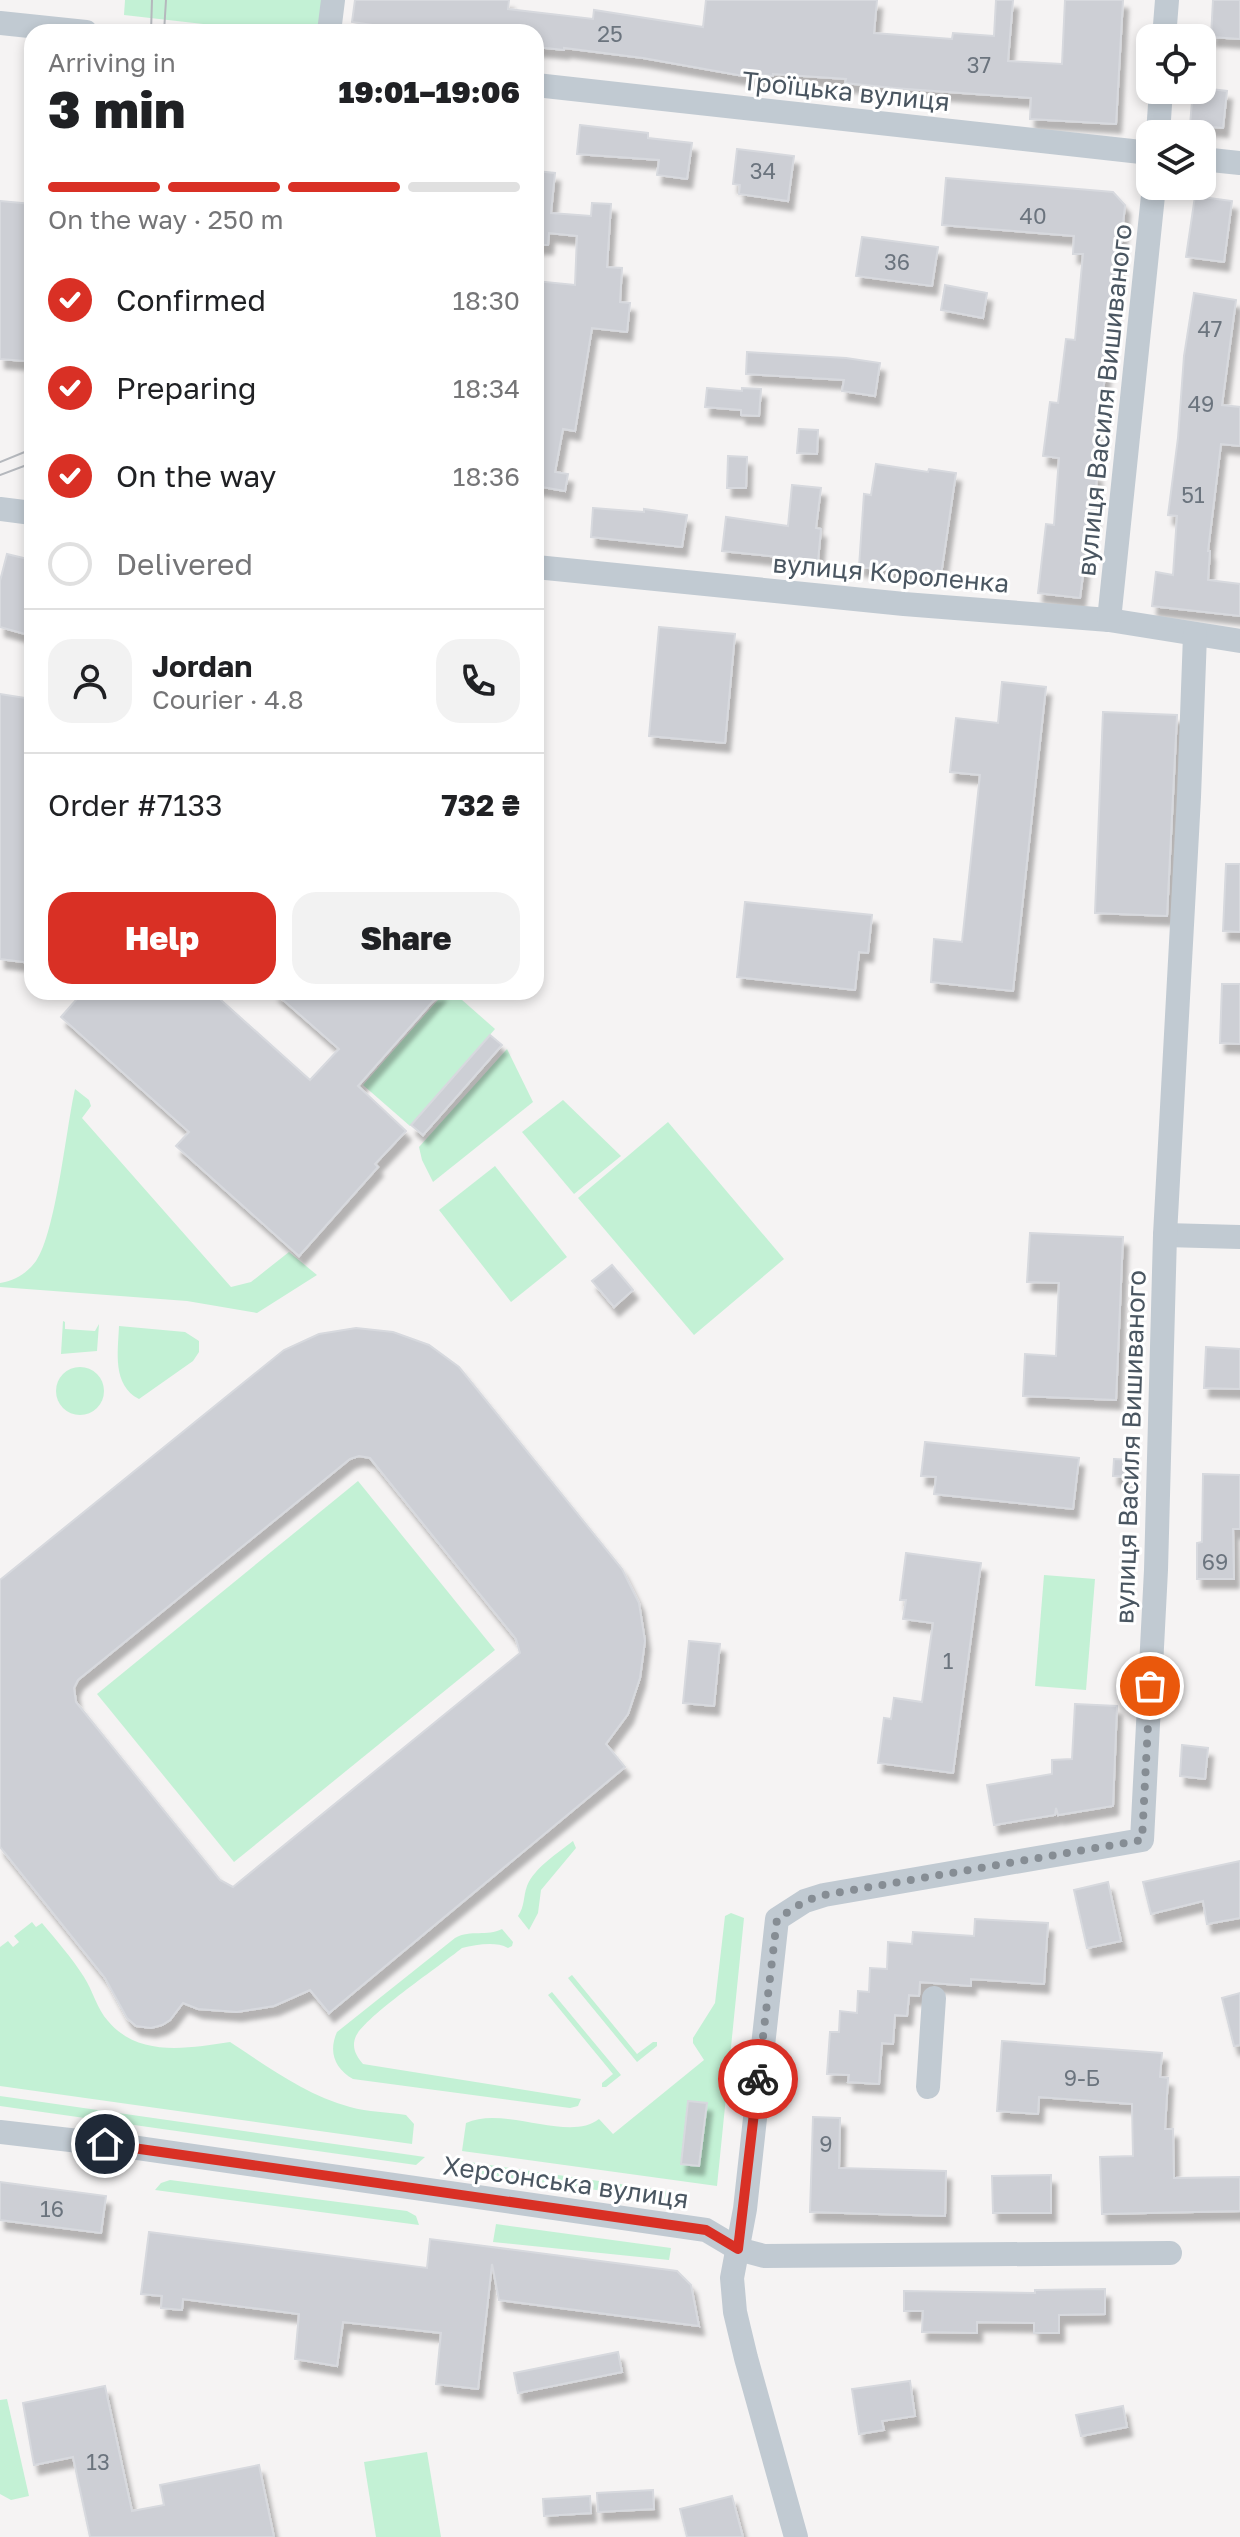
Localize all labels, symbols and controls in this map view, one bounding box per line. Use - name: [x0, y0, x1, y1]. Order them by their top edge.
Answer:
- house number: 25: [597, 20, 623, 47]
- map controls: [1136, 24, 1216, 200]
- button: locate: [1136, 24, 1216, 104]
- text: Arriving in: [48, 47, 176, 78]
- house number: 37: [967, 51, 991, 78]
- street label: Троїцька вулиця: [741, 65, 951, 117]
- text: 19:01–19:06: [339, 74, 520, 110]
- text: 3 min: [48, 77, 185, 139]
- button: layers: [1136, 120, 1216, 200]
- house number: 34: [750, 157, 776, 184]
- house number: 40: [1019, 202, 1047, 229]
- text: On the way · 250 m: [48, 204, 284, 235]
- street label: вулиця Василя Вишиваного: [1070, 222, 1138, 578]
- house number: 36: [884, 248, 910, 275]
- icon: check: [48, 278, 92, 322]
- text: Confirmed: [116, 282, 266, 318]
- text: 18:30: [452, 285, 520, 316]
- house number: 47: [1197, 315, 1223, 342]
- icon: check: [48, 366, 92, 410]
- text: Preparing: [116, 370, 257, 406]
- text: 18:34: [453, 373, 520, 404]
- house number: 49: [1188, 390, 1214, 417]
- icon: check: [48, 454, 92, 498]
- text: On the way: [116, 458, 276, 494]
- text: 18:36: [453, 461, 520, 492]
- house number: 51: [1181, 481, 1205, 508]
- text: Delivered: [116, 546, 253, 582]
- street label: вулиця Короленка: [772, 547, 1010, 599]
- button: person: [48, 639, 132, 723]
- button: phone: [436, 639, 520, 723]
- text: Jordan: [152, 648, 252, 684]
- text: Courier · 4.8: [152, 684, 304, 715]
- text: Order #7133: [48, 787, 223, 823]
- text: 732 ₴: [441, 787, 520, 823]
- button: Help: [48, 892, 276, 984]
- button: Share: [292, 892, 520, 984]
- street label: вулиця Василя Вишиваного: [1108, 1270, 1152, 1624]
- house number: 69: [1202, 1548, 1228, 1575]
- house number: 1: [943, 1647, 954, 1674]
- pin: [1116, 1652, 1184, 1720]
- icon: bag: [1128, 1664, 1172, 1708]
- courier: [718, 2039, 798, 2119]
- icon: bike: [736, 2057, 780, 2101]
- house number: 9-Б: [1064, 2064, 1100, 2091]
- pin: [71, 2110, 139, 2178]
- icon: home: [83, 2122, 127, 2166]
- house number: 9: [819, 2130, 833, 2157]
- street label: Херсонська вулиця: [441, 2149, 691, 2215]
- house number: 16: [40, 2195, 64, 2222]
- house number: 13: [86, 2448, 110, 2475]

